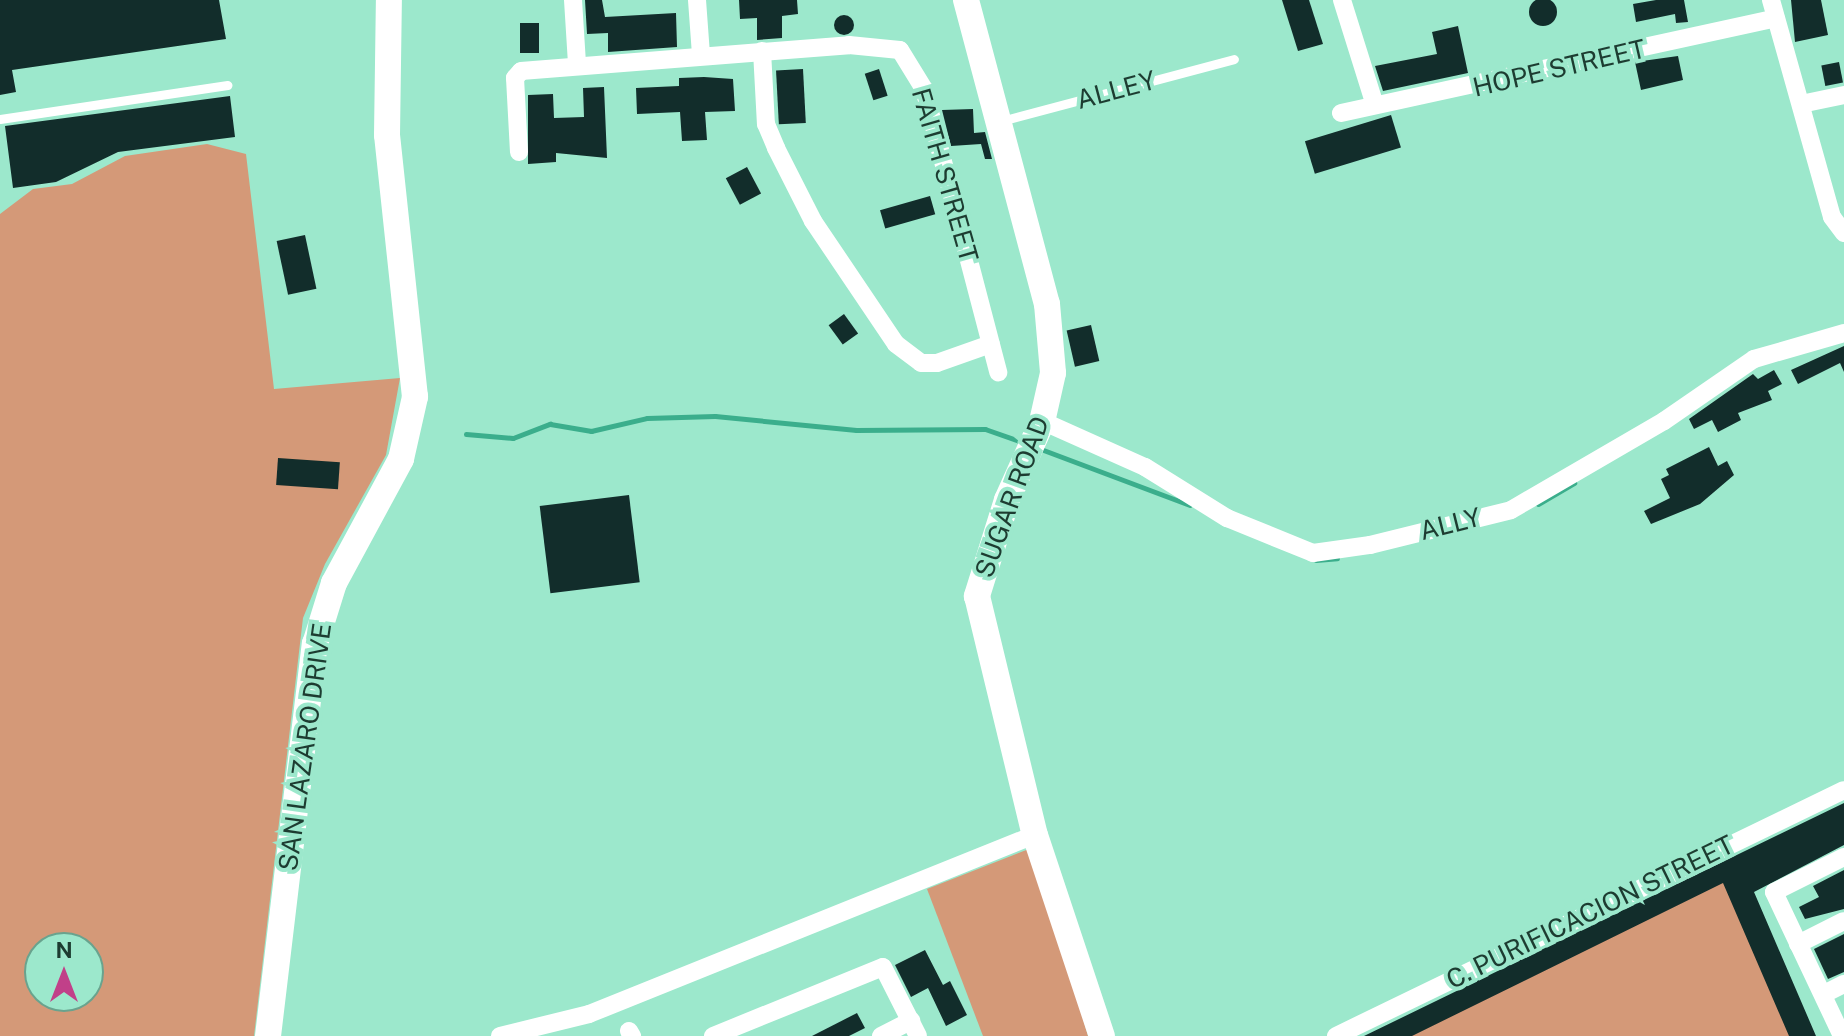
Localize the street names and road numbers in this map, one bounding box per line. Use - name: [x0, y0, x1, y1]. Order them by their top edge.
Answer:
- street label: HOPE STREET: [1470, 33, 1648, 103]
- street label: ALLEY: [1073, 64, 1159, 116]
- street label: FAITH STREET: [905, 84, 985, 266]
- street label: SUGAR ROAD: [968, 412, 1056, 582]
- street label: ALLY: [1416, 501, 1484, 547]
- street label: SAN LAZARO DRIVE: [272, 621, 338, 873]
- street label: C. PURIFICACION STREET: [1441, 829, 1739, 995]

